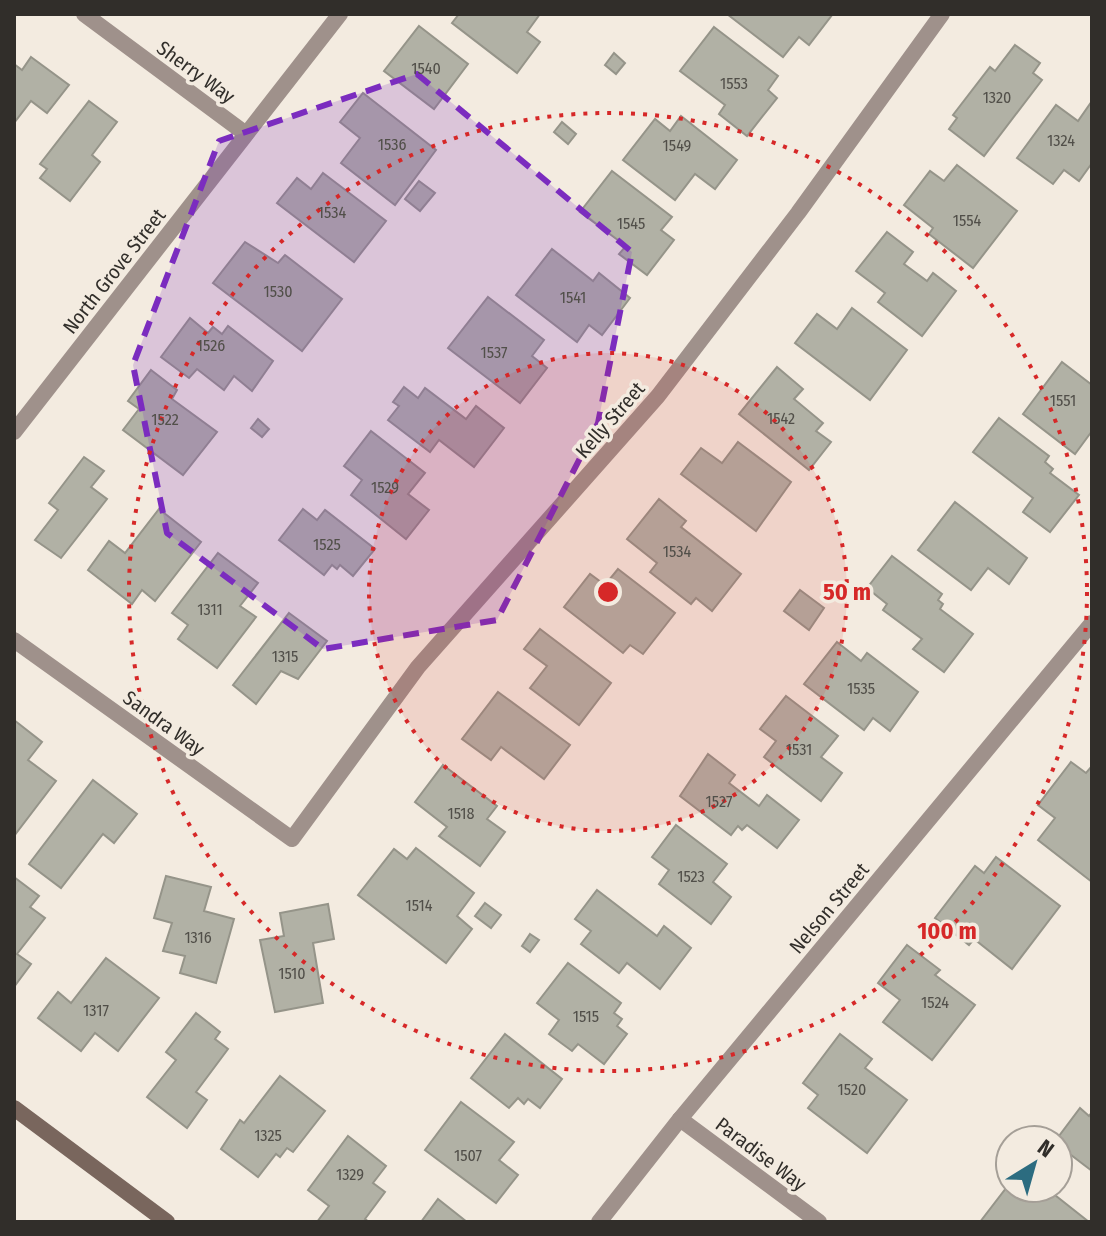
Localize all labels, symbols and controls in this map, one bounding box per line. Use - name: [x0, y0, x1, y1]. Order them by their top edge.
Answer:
- street label: Sherry Way: [152, 36, 240, 108]
- house number: 1540: [411, 59, 441, 78]
- house number: 1553: [720, 74, 748, 93]
- house number: 1320: [983, 88, 1011, 107]
- house number: 1324: [1047, 131, 1075, 150]
- house number: 1536: [378, 135, 406, 154]
- house number: 1549: [663, 136, 692, 155]
- street label: North Grove Street: [58, 203, 171, 338]
- house number: 1534: [318, 203, 346, 222]
- house number: 1554: [953, 211, 982, 230]
- house number: 1545: [617, 214, 645, 233]
- house number: 1530: [263, 282, 293, 301]
- house number: 1541: [560, 288, 586, 307]
- house number: 1526: [197, 336, 225, 355]
- house number: 1537: [480, 343, 508, 362]
- street label: Kelly Street: [570, 377, 650, 463]
- house number: 1551: [1050, 391, 1076, 410]
- house number: 1542: [767, 409, 795, 428]
- house number: 1522: [151, 410, 179, 429]
- house number: 1529: [371, 478, 399, 497]
- house number: 1525: [313, 535, 341, 554]
- house number: 1534: [663, 542, 691, 561]
- centre of rings: [594, 578, 622, 606]
- text: 50 m: [823, 578, 871, 606]
- house number: 1311: [197, 600, 223, 619]
- house number: 1315: [272, 647, 298, 666]
- house number: 1535: [847, 679, 875, 698]
- street label: Sandra Way: [119, 685, 209, 761]
- house number: 1531: [786, 740, 812, 759]
- house number: 1527: [706, 792, 733, 811]
- house number: 1518: [447, 804, 475, 823]
- street label: Nelson Street: [784, 858, 874, 958]
- house number: 1523: [677, 867, 705, 886]
- house number: 1514: [406, 896, 433, 915]
- text: 100 m: [917, 917, 977, 945]
- house number: 1316: [184, 928, 212, 947]
- house number: 1510: [278, 964, 306, 983]
- house number: 1524: [921, 993, 949, 1012]
- house number: 1317: [83, 1001, 109, 1020]
- house number: 1515: [573, 1007, 599, 1026]
- house number: 1520: [838, 1080, 866, 1099]
- street label: Paradise Way: [711, 1112, 811, 1196]
- north arrow: [994, 1124, 1074, 1204]
- house number: 1325: [254, 1126, 282, 1145]
- text: N: [1032, 1134, 1059, 1163]
- house number: 1507: [454, 1146, 483, 1165]
- house number: 1329: [336, 1165, 364, 1184]

